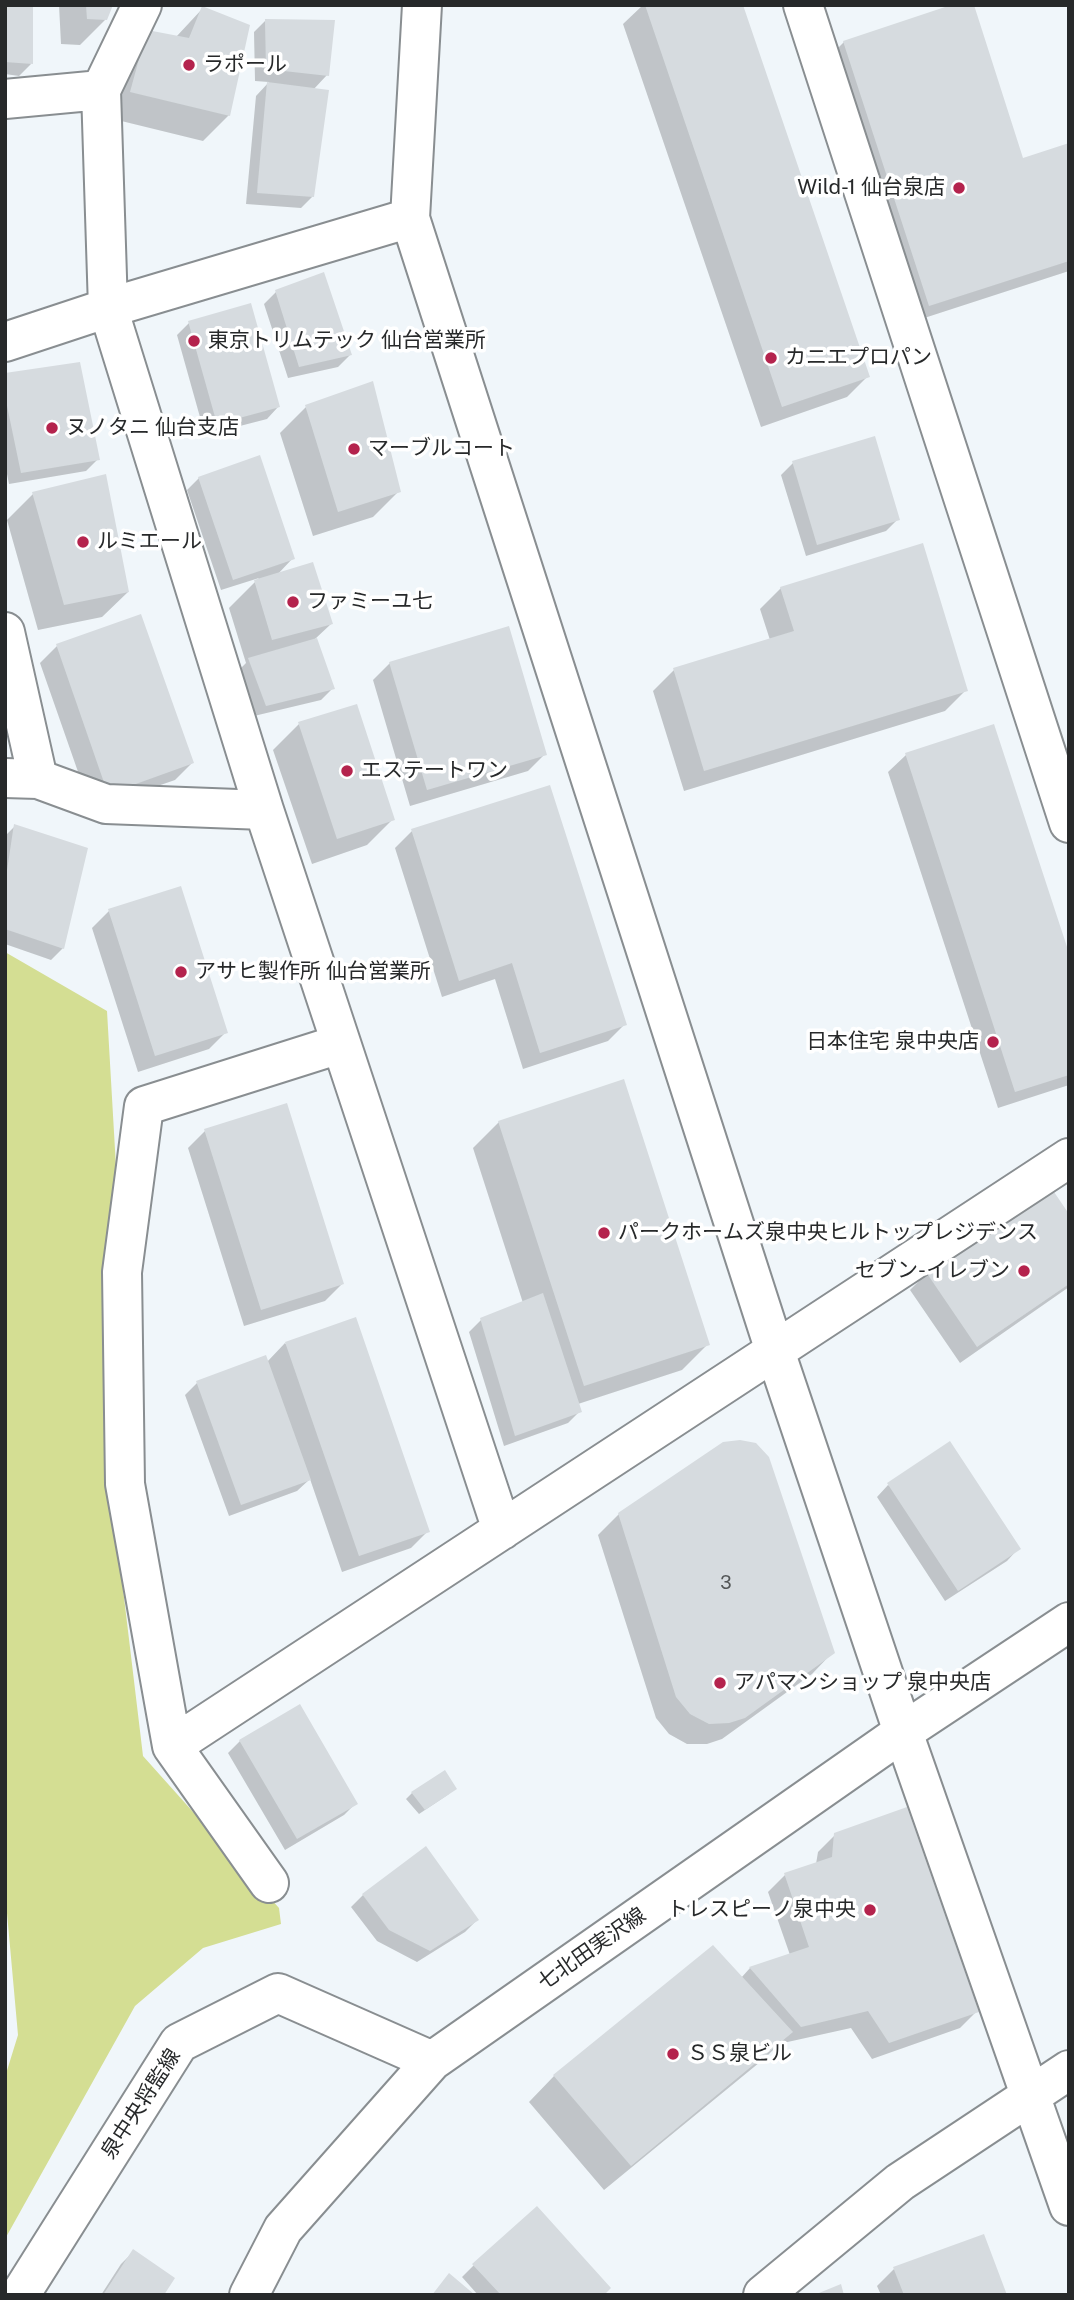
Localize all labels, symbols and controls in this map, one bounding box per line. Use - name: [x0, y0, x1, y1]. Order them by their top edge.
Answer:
- place label: ラポール: [203, 52, 287, 78]
- marker: ラポール: [181, 57, 197, 73]
- place label: Wild-1 仙台泉店: [797, 175, 945, 201]
- marker: Wild-1 仙台泉店: [951, 180, 967, 196]
- place label: 東京トリムテック 仙台営業所: [208, 328, 486, 354]
- marker: 東京トリムテック 仙台営業所: [186, 333, 202, 349]
- place label: カニエプロパン: [785, 345, 932, 371]
- marker: カニエプロパン: [763, 350, 779, 366]
- place label: ヌノタニ 仙台支店: [66, 415, 239, 441]
- marker: ヌノタニ 仙台支店: [44, 420, 60, 436]
- place label: マーブルコート: [368, 436, 515, 462]
- marker: マーブルコート: [346, 441, 362, 457]
- place label: ルミエール: [97, 529, 202, 555]
- marker: ルミエール: [75, 534, 91, 550]
- place label: ファミーユ七: [307, 589, 433, 615]
- marker: ファミーユ七: [285, 594, 301, 610]
- place label: エステートワン: [361, 758, 508, 784]
- marker: エステートワン: [339, 763, 355, 779]
- place label: アサヒ製作所 仙台営業所: [195, 959, 431, 985]
- marker: アサヒ製作所 仙台営業所: [173, 964, 189, 980]
- place label: 日本住宅 泉中央店: [806, 1029, 979, 1055]
- marker: 日本住宅 泉中央店: [985, 1034, 1001, 1050]
- place label: パークホームズ泉中央ヒルトップレジデンス: [618, 1220, 1038, 1246]
- marker: パークホームズ泉中央ヒルトップレジデンス: [596, 1225, 612, 1241]
- place label: セブン-イレブン: [855, 1258, 1010, 1284]
- marker: セブン-イレブン: [1016, 1263, 1032, 1279]
- house number: 3: [720, 1572, 732, 1594]
- place label: アパマンショップ 泉中央店: [734, 1670, 991, 1696]
- marker: アパマンショップ 泉中央店: [712, 1675, 728, 1691]
- place label: トレスピーノ泉中央: [667, 1897, 856, 1923]
- marker: トレスピーノ泉中央: [862, 1902, 878, 1918]
- street label: 七北田実沢線: [533, 1903, 651, 1995]
- place label: ＳＳ泉ビル: [687, 2041, 792, 2067]
- street label: 泉中央将監線: [96, 2044, 186, 2164]
- marker: ＳＳ泉ビル: [665, 2046, 681, 2062]

